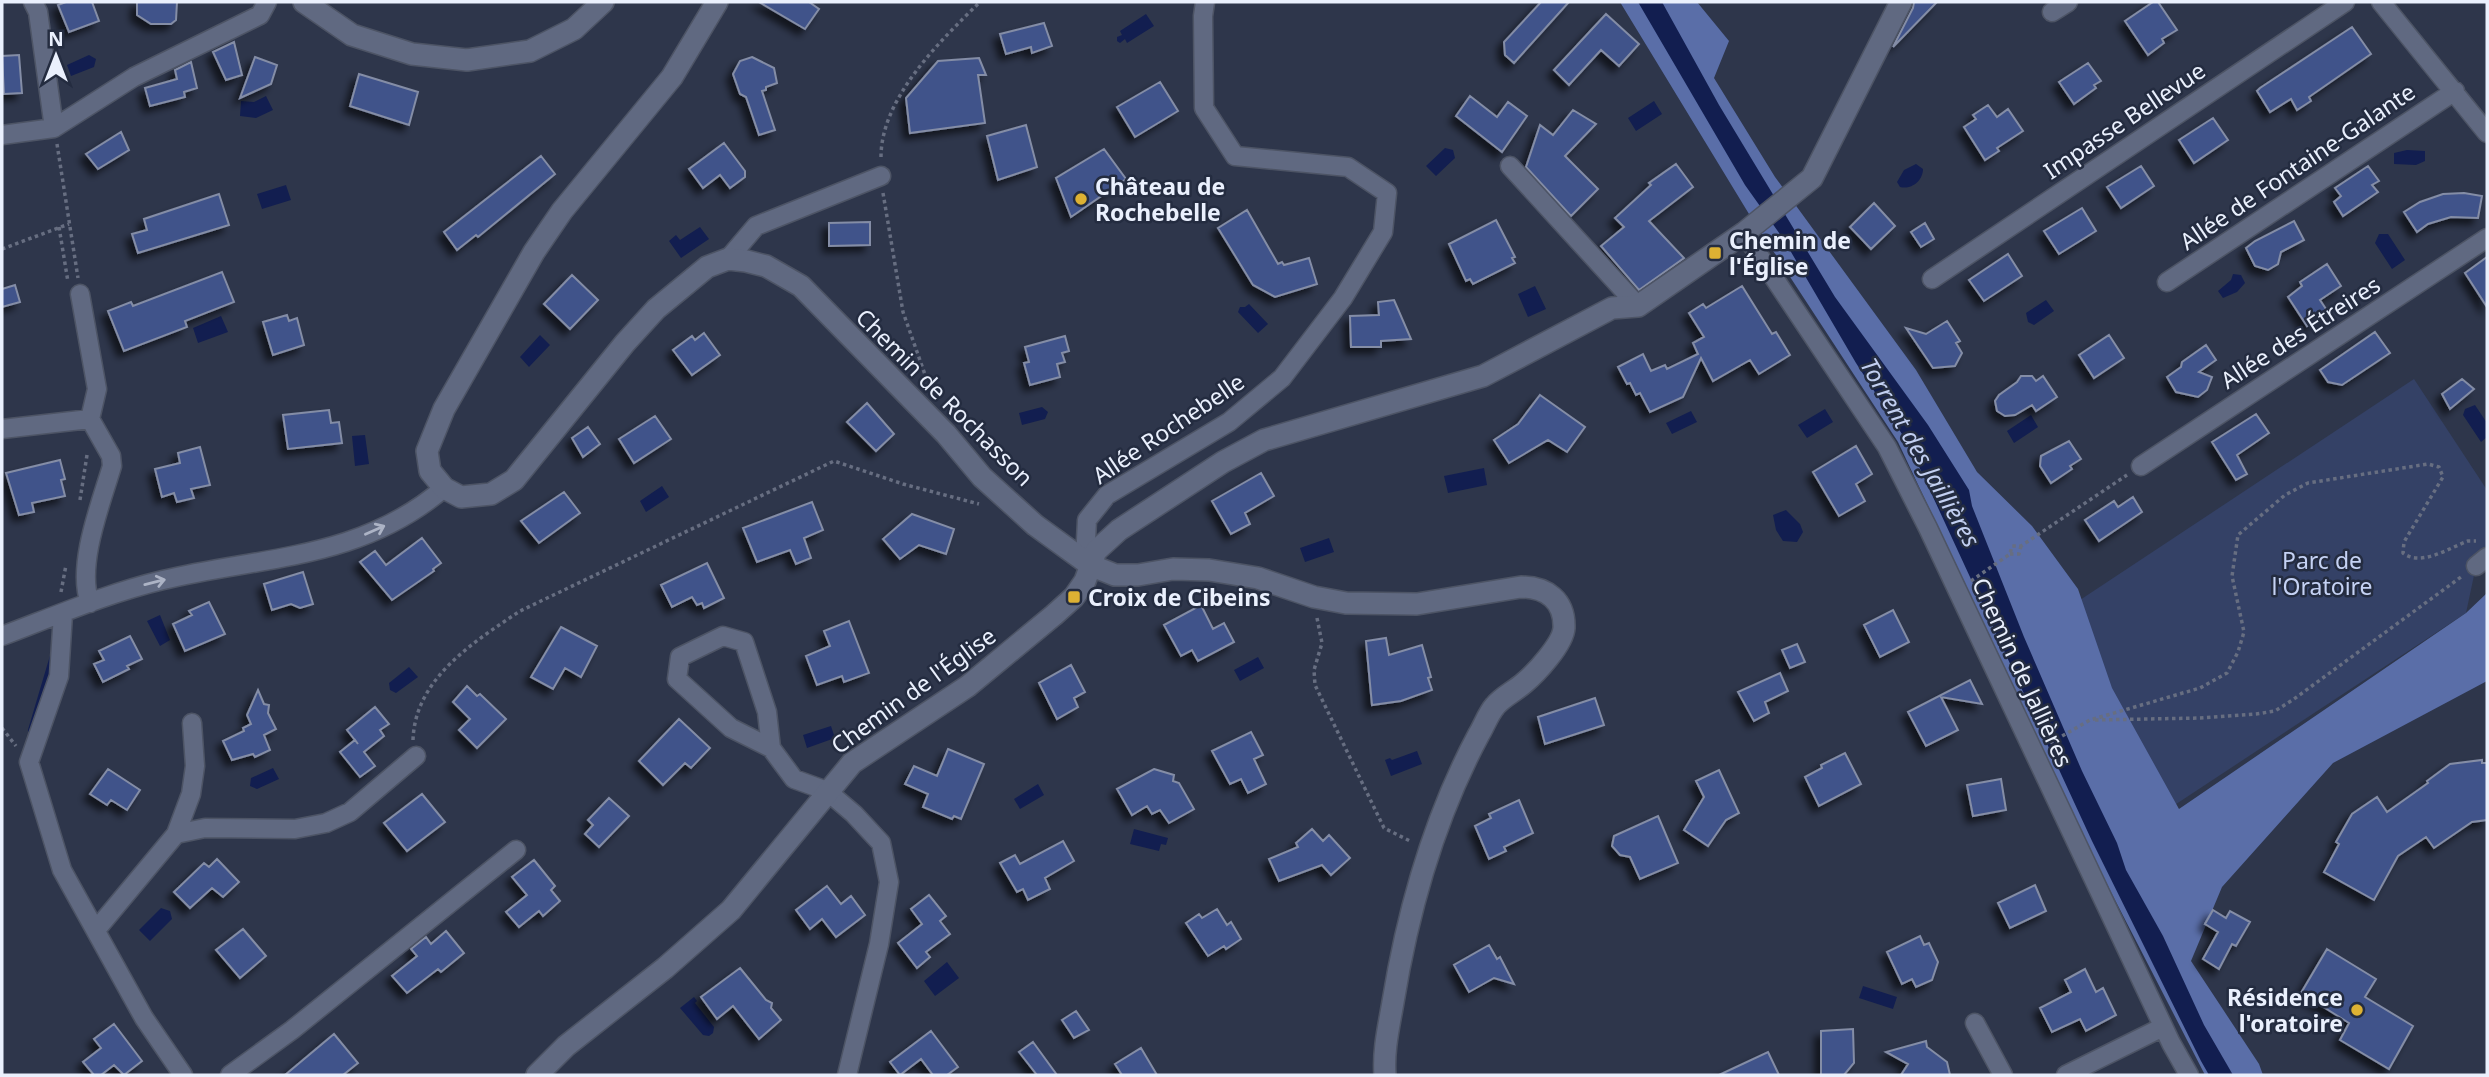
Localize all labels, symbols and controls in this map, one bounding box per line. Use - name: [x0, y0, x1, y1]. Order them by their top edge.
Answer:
- north arrow: [21, 21, 91, 91]
- text: N: [48, 26, 64, 52]
- street label: Impasse Bellevue: [2037, 54, 2211, 186]
- street label: Allée de Fontaine-Galante: [2173, 75, 2421, 257]
- place label: Château de Rochebelle: [1095, 170, 1225, 228]
- marker: Château de Rochebelle: [1073, 191, 1089, 207]
- place label: Chemin de l'Église: [1729, 224, 1851, 282]
- marker: Chemin de l'Église: [1707, 245, 1723, 261]
- street label: Allée des Étreires: [2214, 268, 2386, 396]
- street label: Chemin de Rochasson: [849, 301, 1041, 493]
- water label: Torrent des Jaillières: [1853, 351, 1989, 553]
- street label: Allée Rochebelle: [1086, 365, 1250, 491]
- one-way arrow: [364, 523, 385, 536]
- park label: Parc de l'Oratoire: [2271, 544, 2373, 602]
- street label: Chemin de Jallières: [1965, 572, 2081, 772]
- one-way arrow: [143, 575, 165, 588]
- place label: Croix de Cibeins: [1088, 581, 1271, 613]
- marker: Croix de Cibeins: [1066, 589, 1082, 605]
- street label: Chemin de l'Église: [824, 619, 1002, 761]
- place label: Résidence l'oratoire: [2227, 981, 2343, 1039]
- marker: Résidence l'oratoire: [2349, 1002, 2365, 1018]

